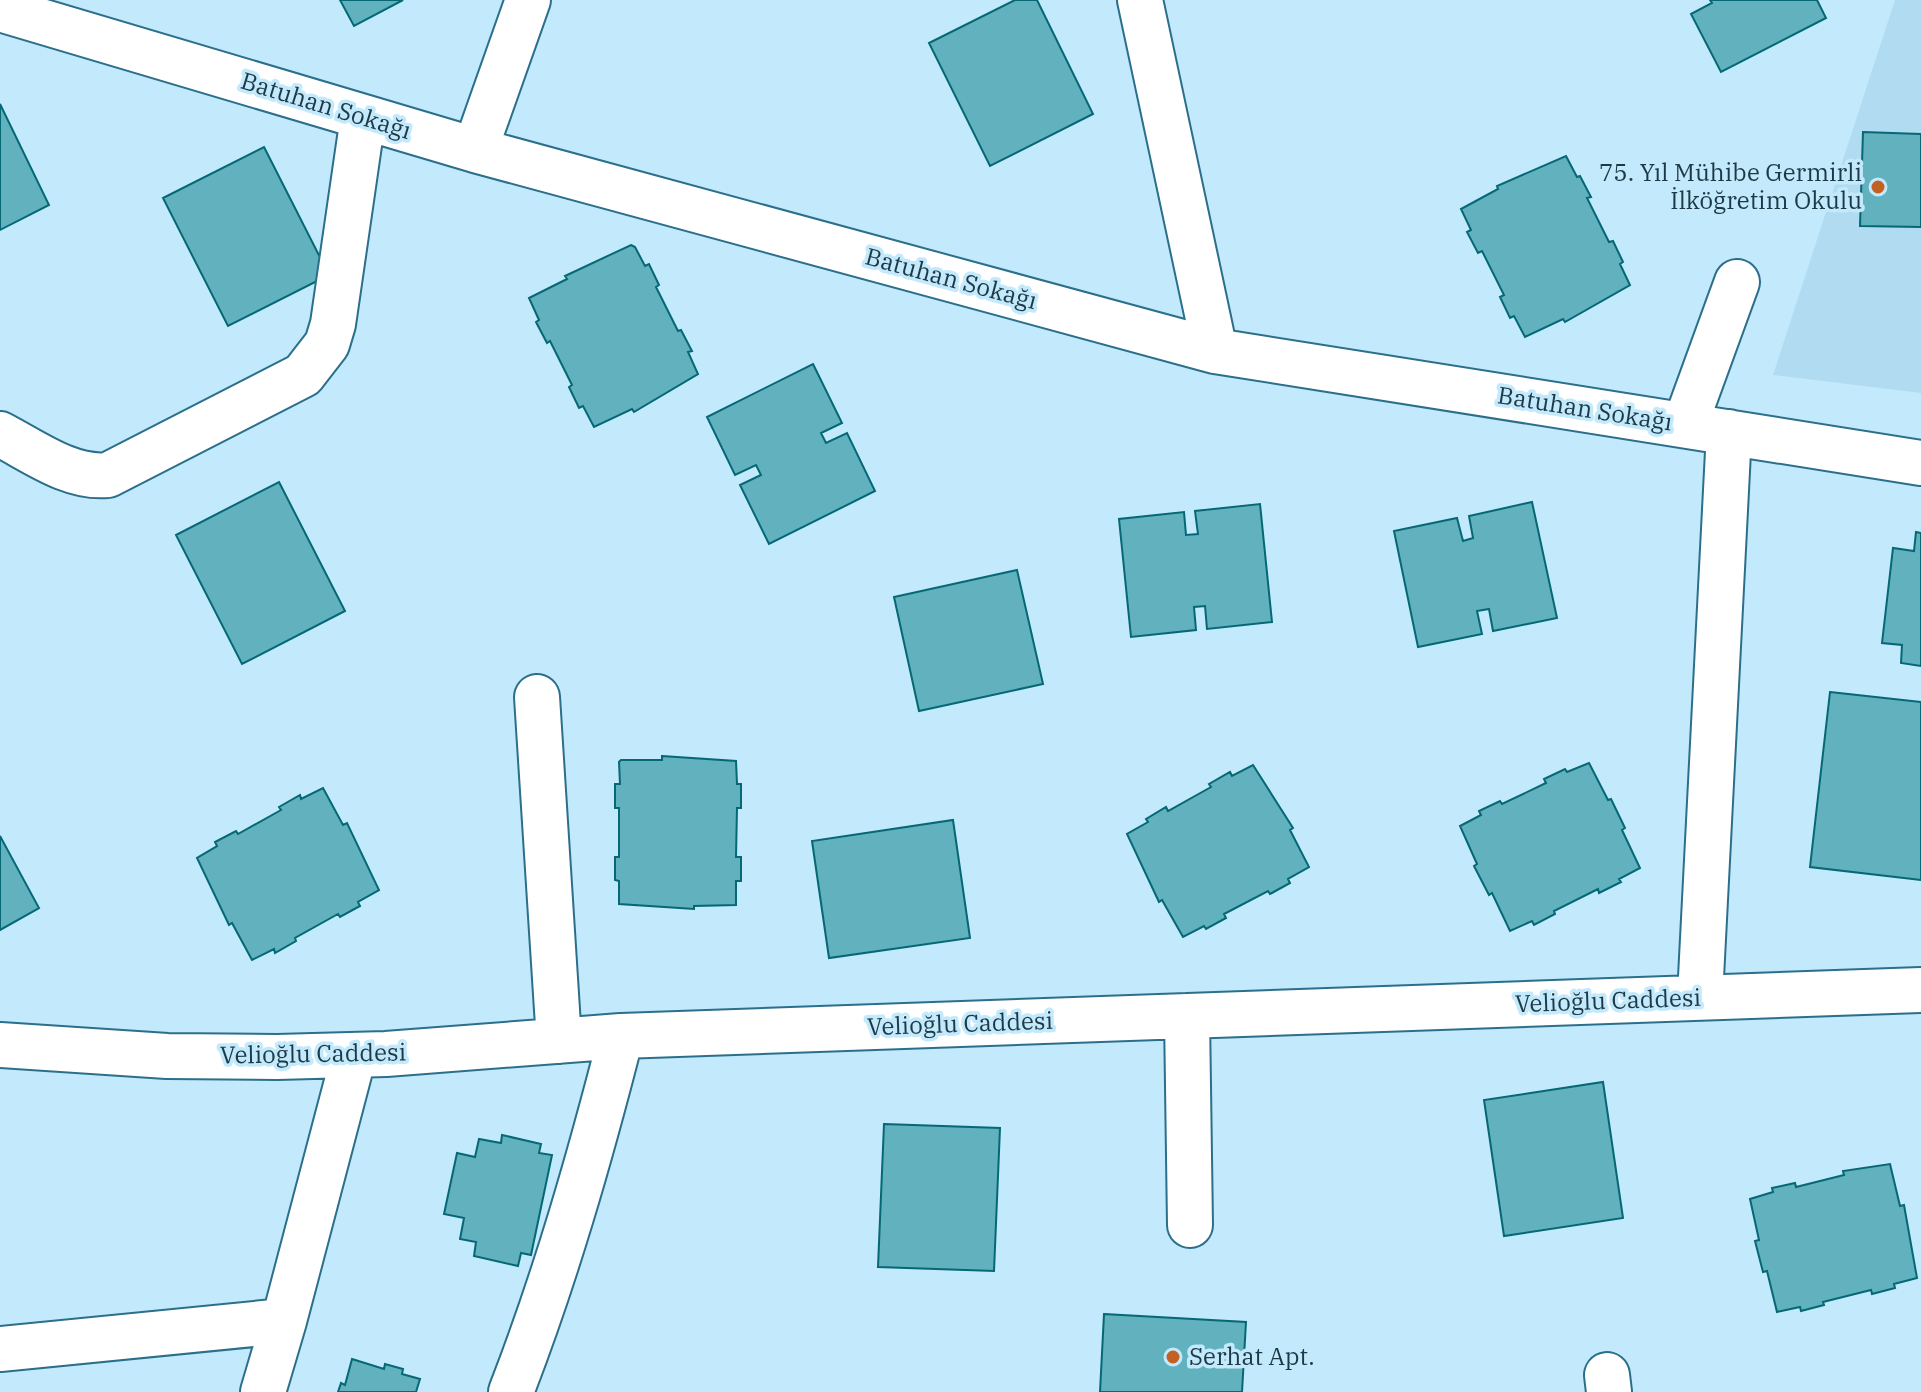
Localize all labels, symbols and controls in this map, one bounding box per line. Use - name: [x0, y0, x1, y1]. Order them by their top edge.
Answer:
- street label: Batuhan Sokağı: [237, 64, 415, 146]
- place label: 75. Yıl Mühibe Germirli İlköğretim Okulu: [1599, 156, 1862, 216]
- marker: 75. Yıl Mühibe Germirli İlköğretim Okulu: [1869, 178, 1887, 196]
- street label: Batuhan Sokağı: [862, 240, 1041, 316]
- street label: Batuhan Sokağı: [1495, 378, 1675, 438]
- street label: Velioğlu Caddesi: [1514, 981, 1702, 1019]
- street label: Velioğlu Caddesi: [866, 1004, 1054, 1042]
- street label: Velioğlu Caddesi: [220, 1035, 406, 1071]
- place label: Serhat Apt.: [1189, 1340, 1315, 1372]
- marker: Serhat Apt.: [1164, 1348, 1182, 1366]

